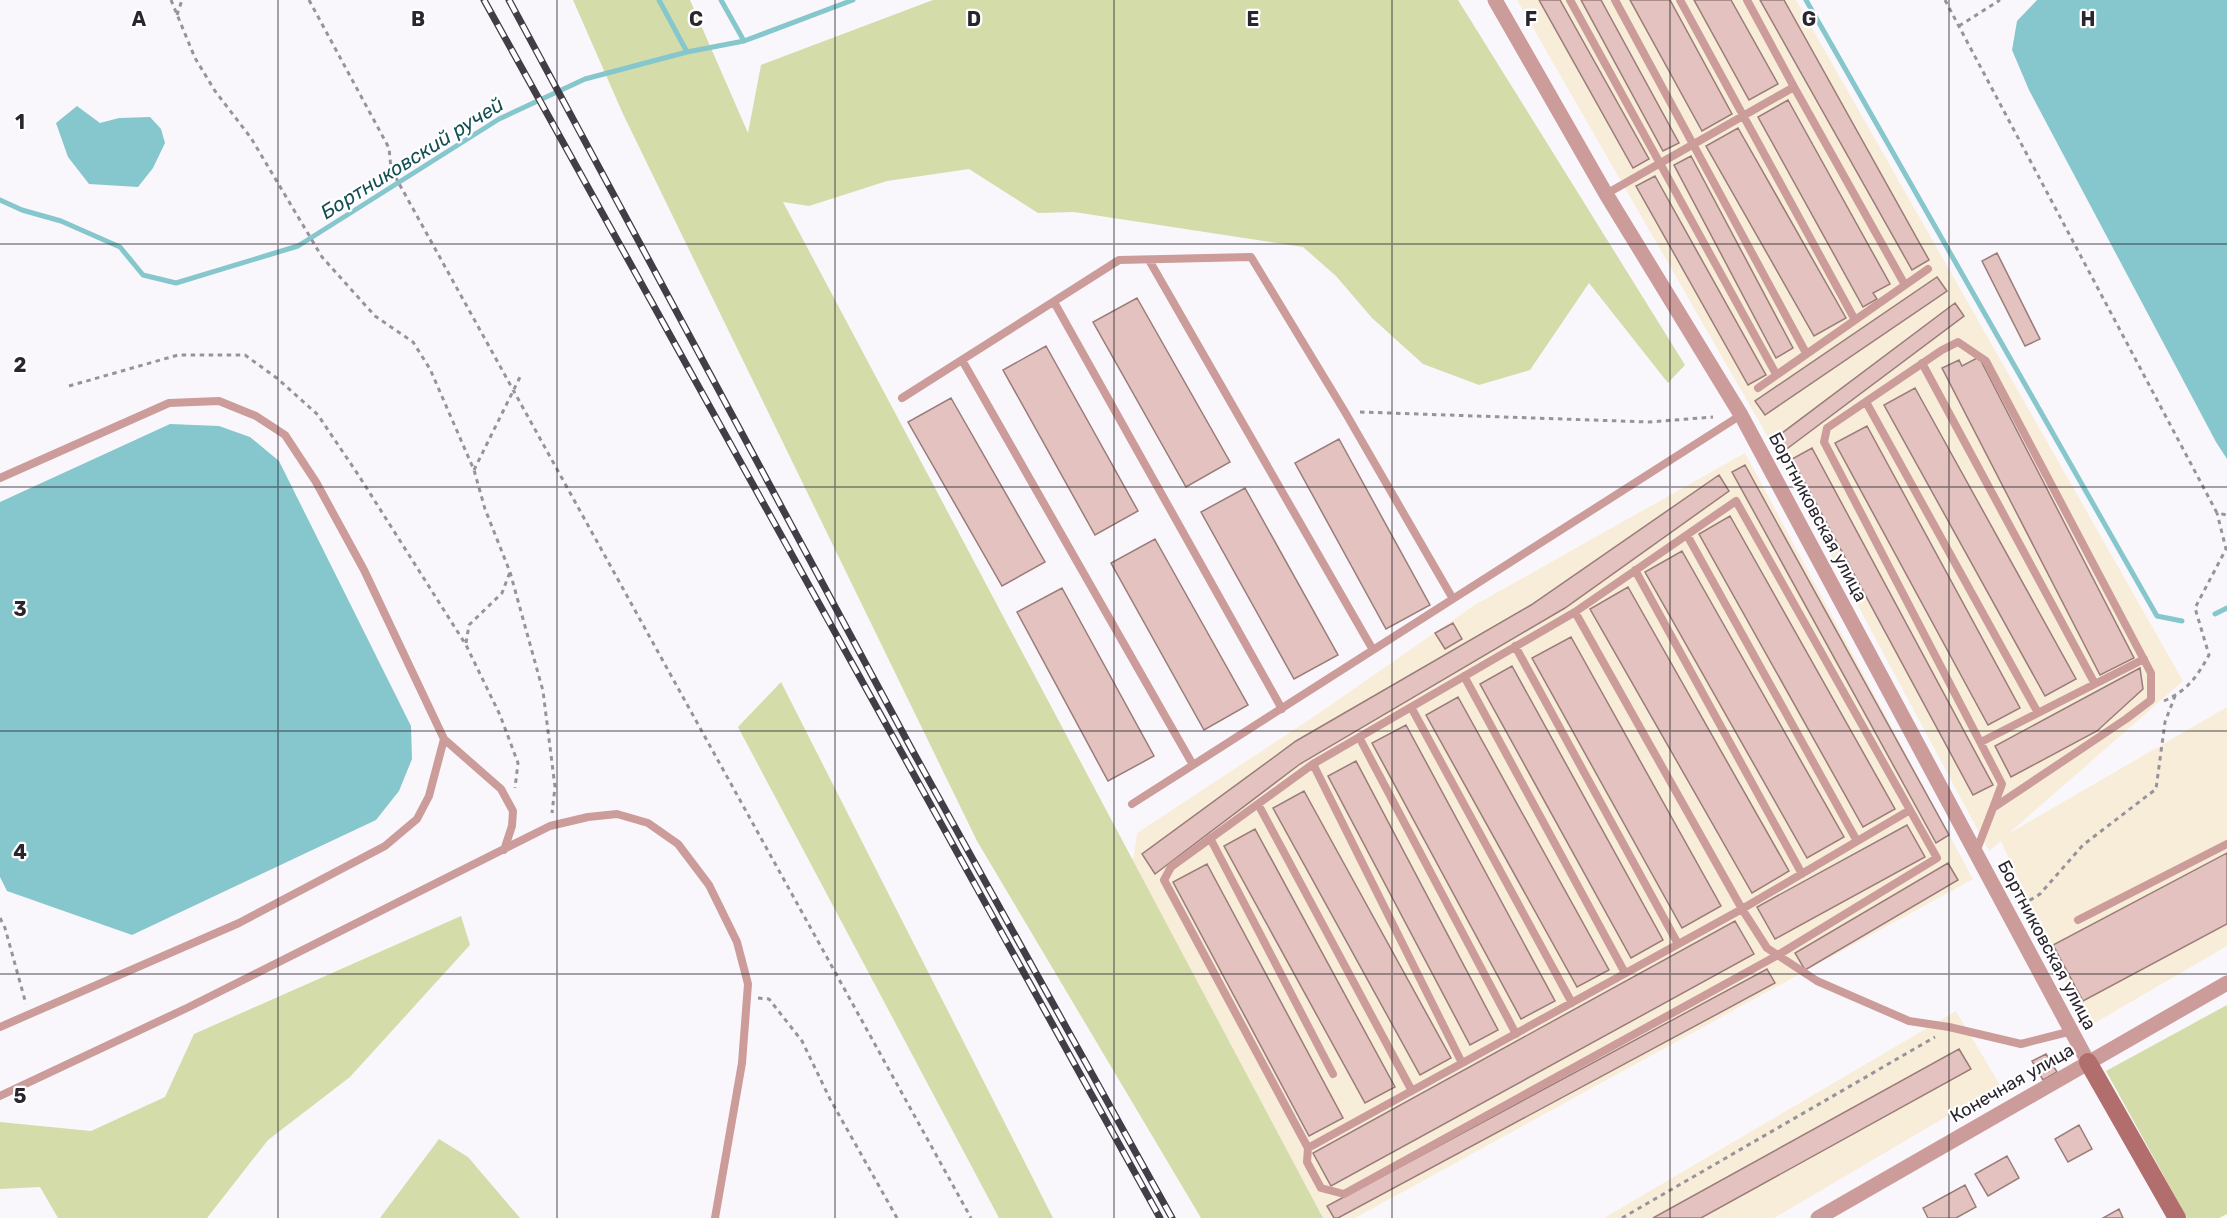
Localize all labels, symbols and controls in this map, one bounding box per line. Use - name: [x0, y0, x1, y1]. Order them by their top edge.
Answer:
- text: A: [132, 7, 147, 31]
- text: B: [411, 7, 425, 31]
- text: C: [689, 7, 703, 31]
- text: D: [967, 7, 981, 31]
- text: E: [1247, 7, 1259, 31]
- text: F: [1525, 7, 1537, 31]
- text: G: [1802, 7, 1816, 31]
- text: H: [2081, 7, 2095, 31]
- water label: Бортниковский ручей: [316, 92, 508, 224]
- text: 1: [15, 110, 25, 134]
- text: 2: [14, 353, 27, 377]
- street label: Бортниковская улица: [1764, 428, 1872, 606]
- text: 3: [13, 597, 27, 621]
- text: 4: [13, 840, 27, 864]
- street label: Бортниковская улица: [1993, 856, 2101, 1034]
- street label: Конечная улица: [1946, 1039, 2078, 1127]
- text: 5: [14, 1084, 27, 1108]

